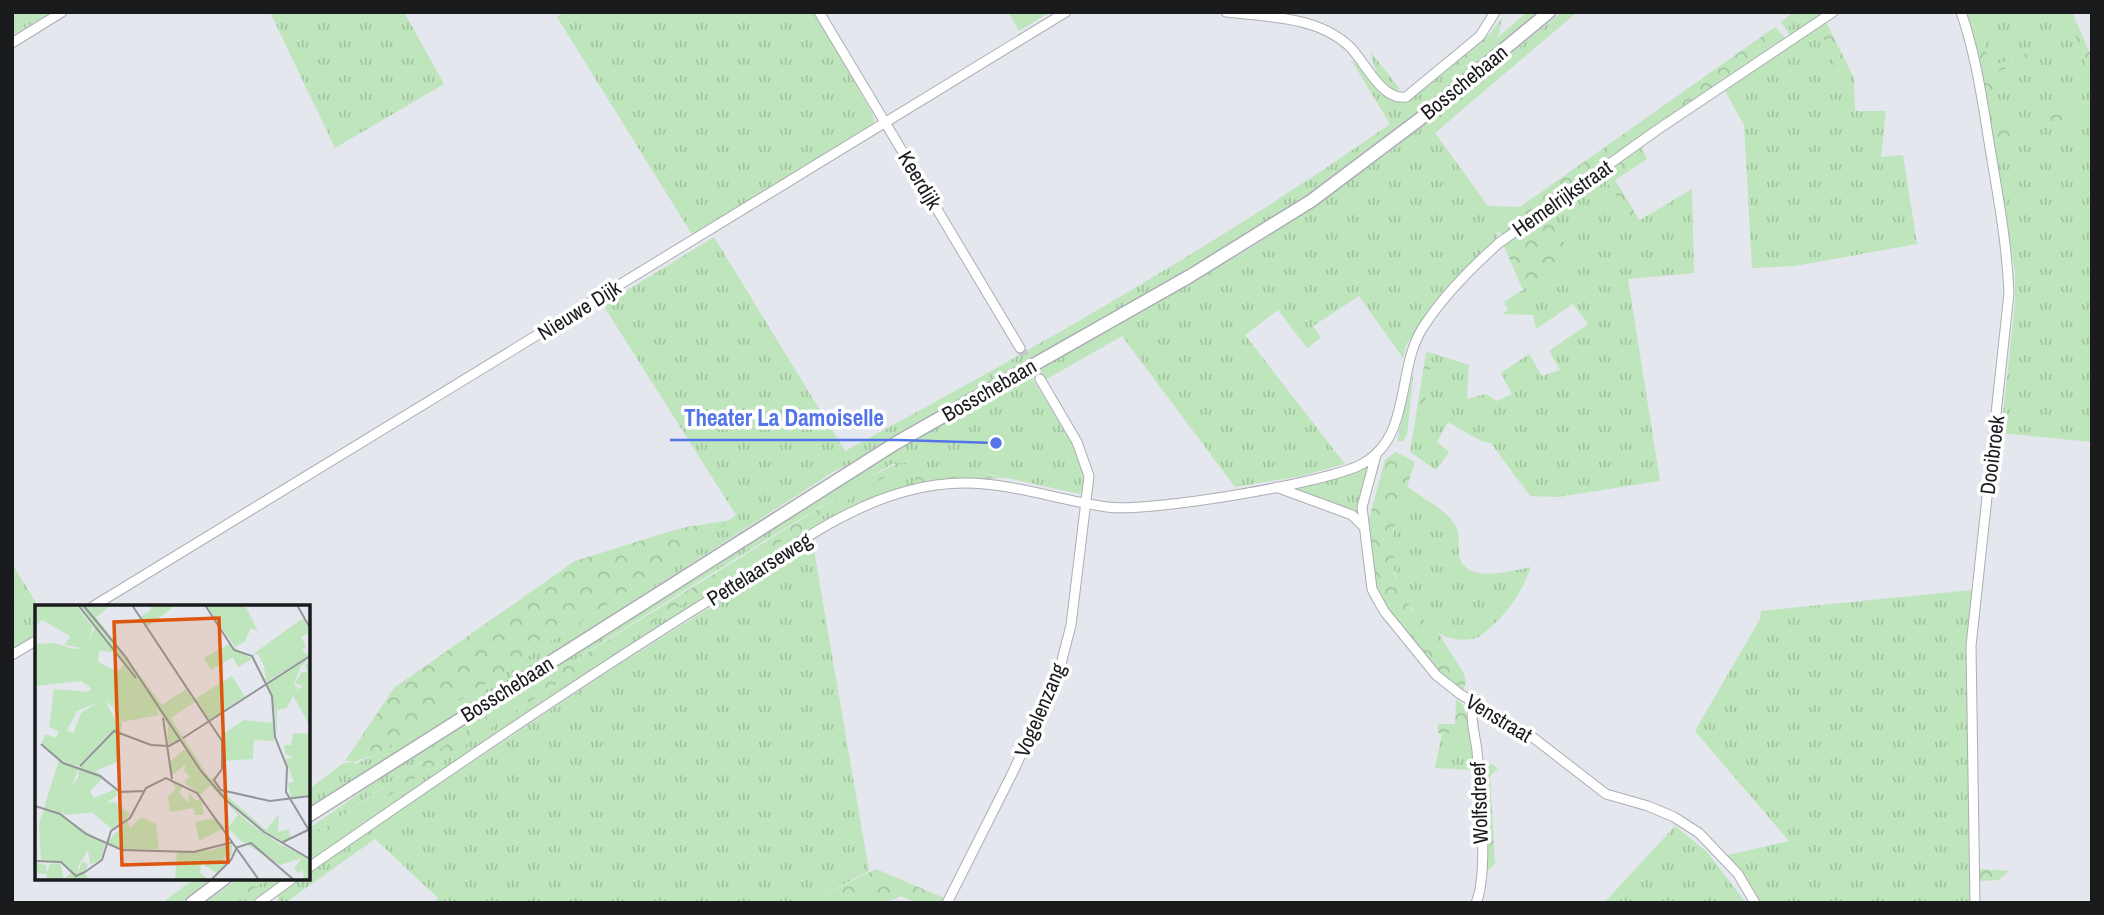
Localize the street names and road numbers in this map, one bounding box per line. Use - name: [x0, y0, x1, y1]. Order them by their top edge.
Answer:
- street label: Bosschebaan: [1414, 38, 1514, 126]
- street label: Keerdijk: [891, 145, 949, 215]
- street label: Hemelrijkstraat: [1506, 153, 1618, 243]
- street label: Nieuwe Dijk: [532, 273, 626, 347]
- street label: Bosschebaan: [937, 351, 1041, 429]
- street label: Dooibroek: [1973, 413, 2011, 496]
- street label: Pettelaarseweg: [701, 525, 817, 613]
- street label: Bosschebaan: [455, 649, 559, 729]
- street label: Vogelenzang: [1007, 658, 1073, 762]
- street label: Venstraat: [1460, 687, 1538, 749]
- street label: Wolfsdreef: [1463, 761, 1495, 844]

